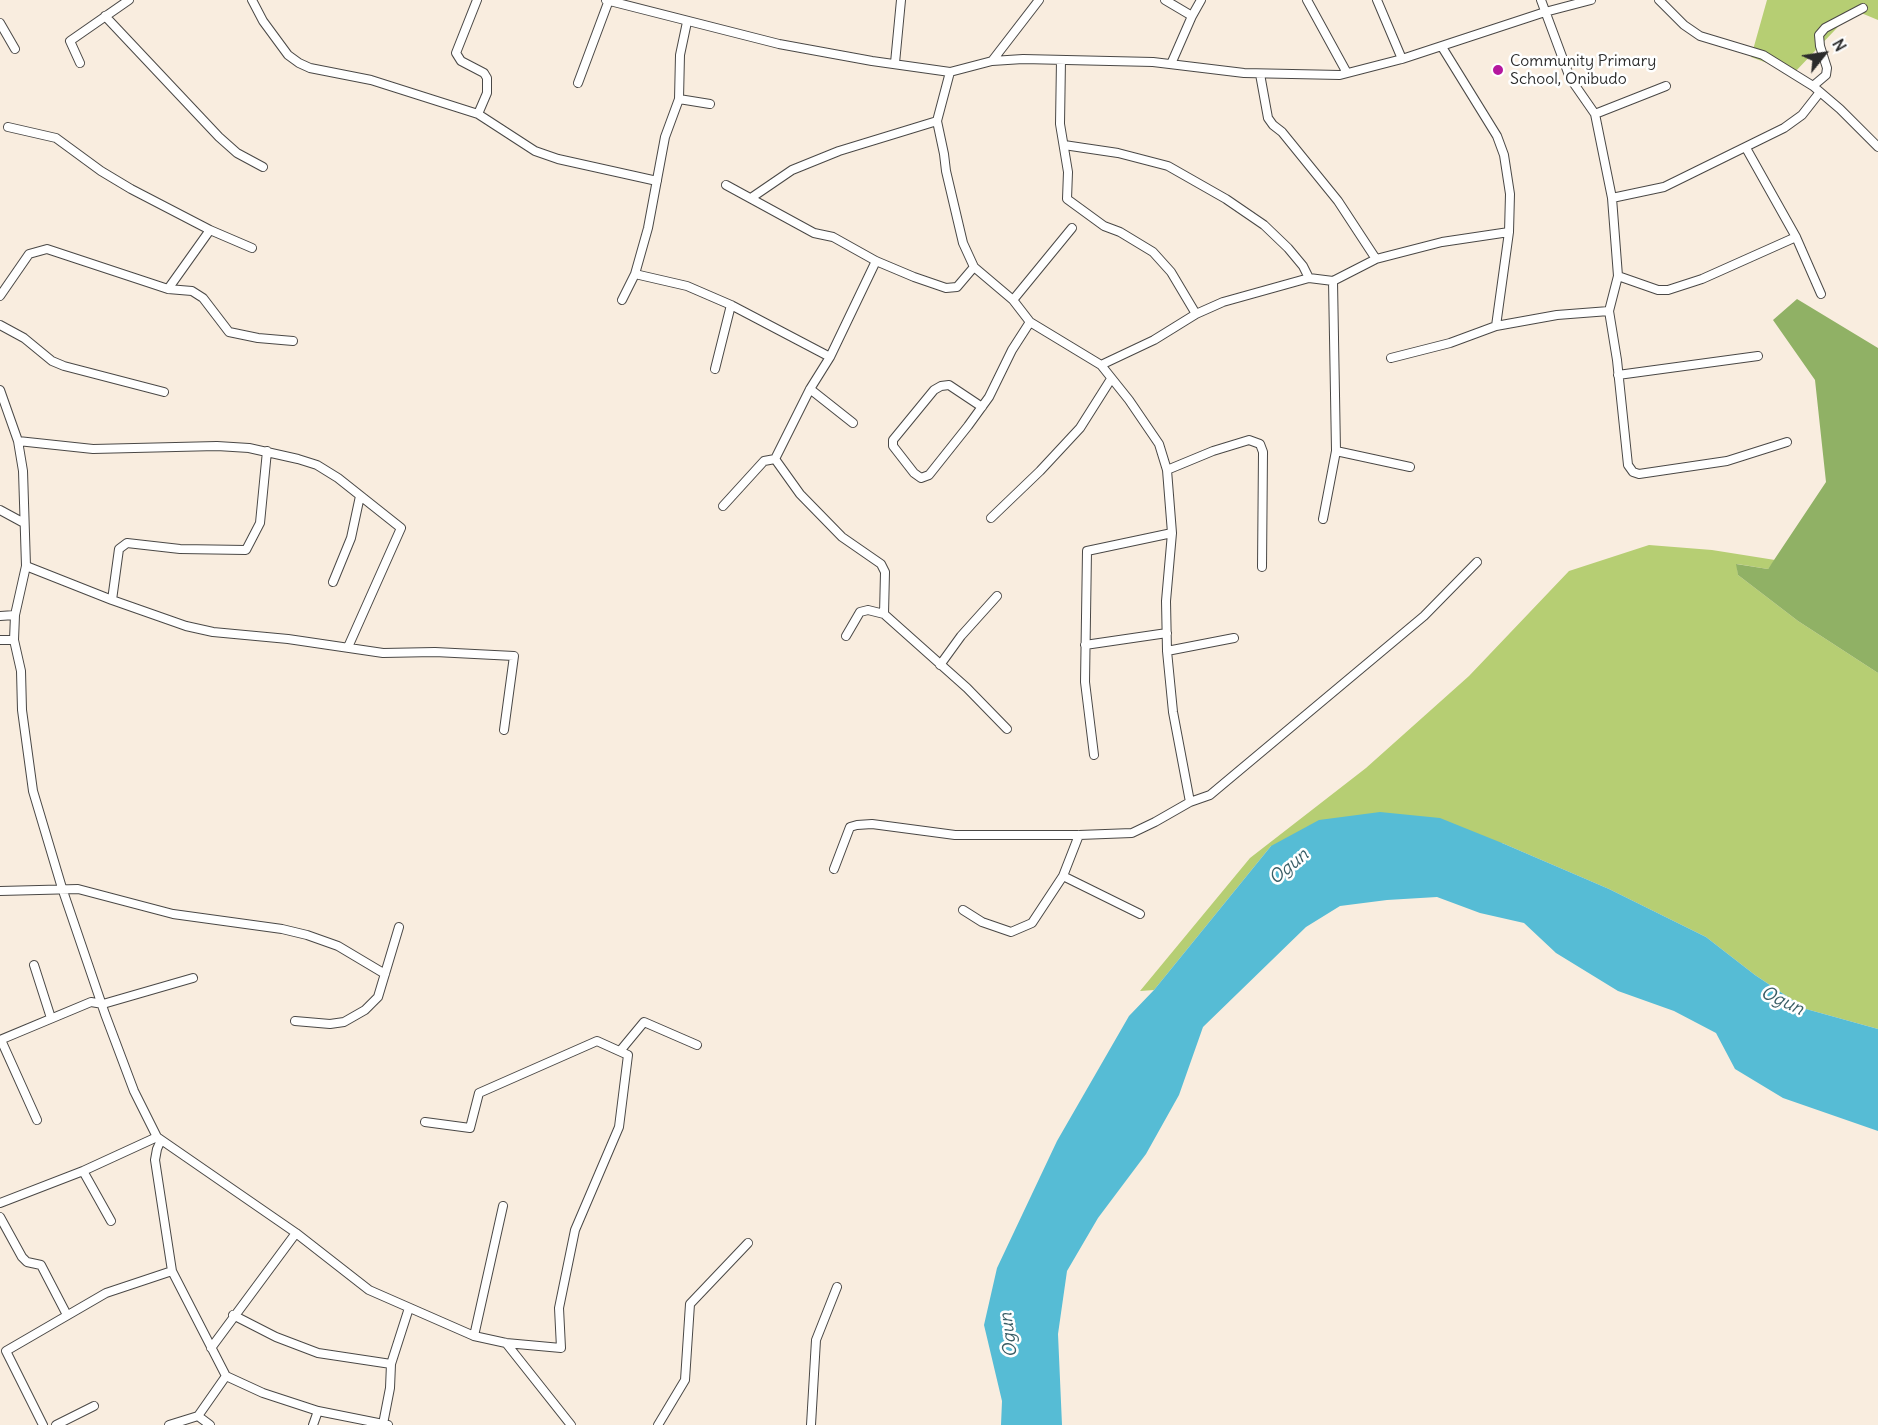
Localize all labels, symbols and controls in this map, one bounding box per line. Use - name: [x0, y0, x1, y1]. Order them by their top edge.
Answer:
- north arrow: [1794, 24, 1854, 84]
- text: N: [1828, 35, 1851, 55]
- place label: Community Primary School, Onibudo: [1510, 51, 1656, 89]
- marker: Community Primary School, Onibudo: [1491, 63, 1505, 77]
- water label: Ogun: [1265, 844, 1313, 890]
- water label: Ogun: [1757, 982, 1807, 1020]
- water label: Ogun: [996, 1311, 1022, 1359]

